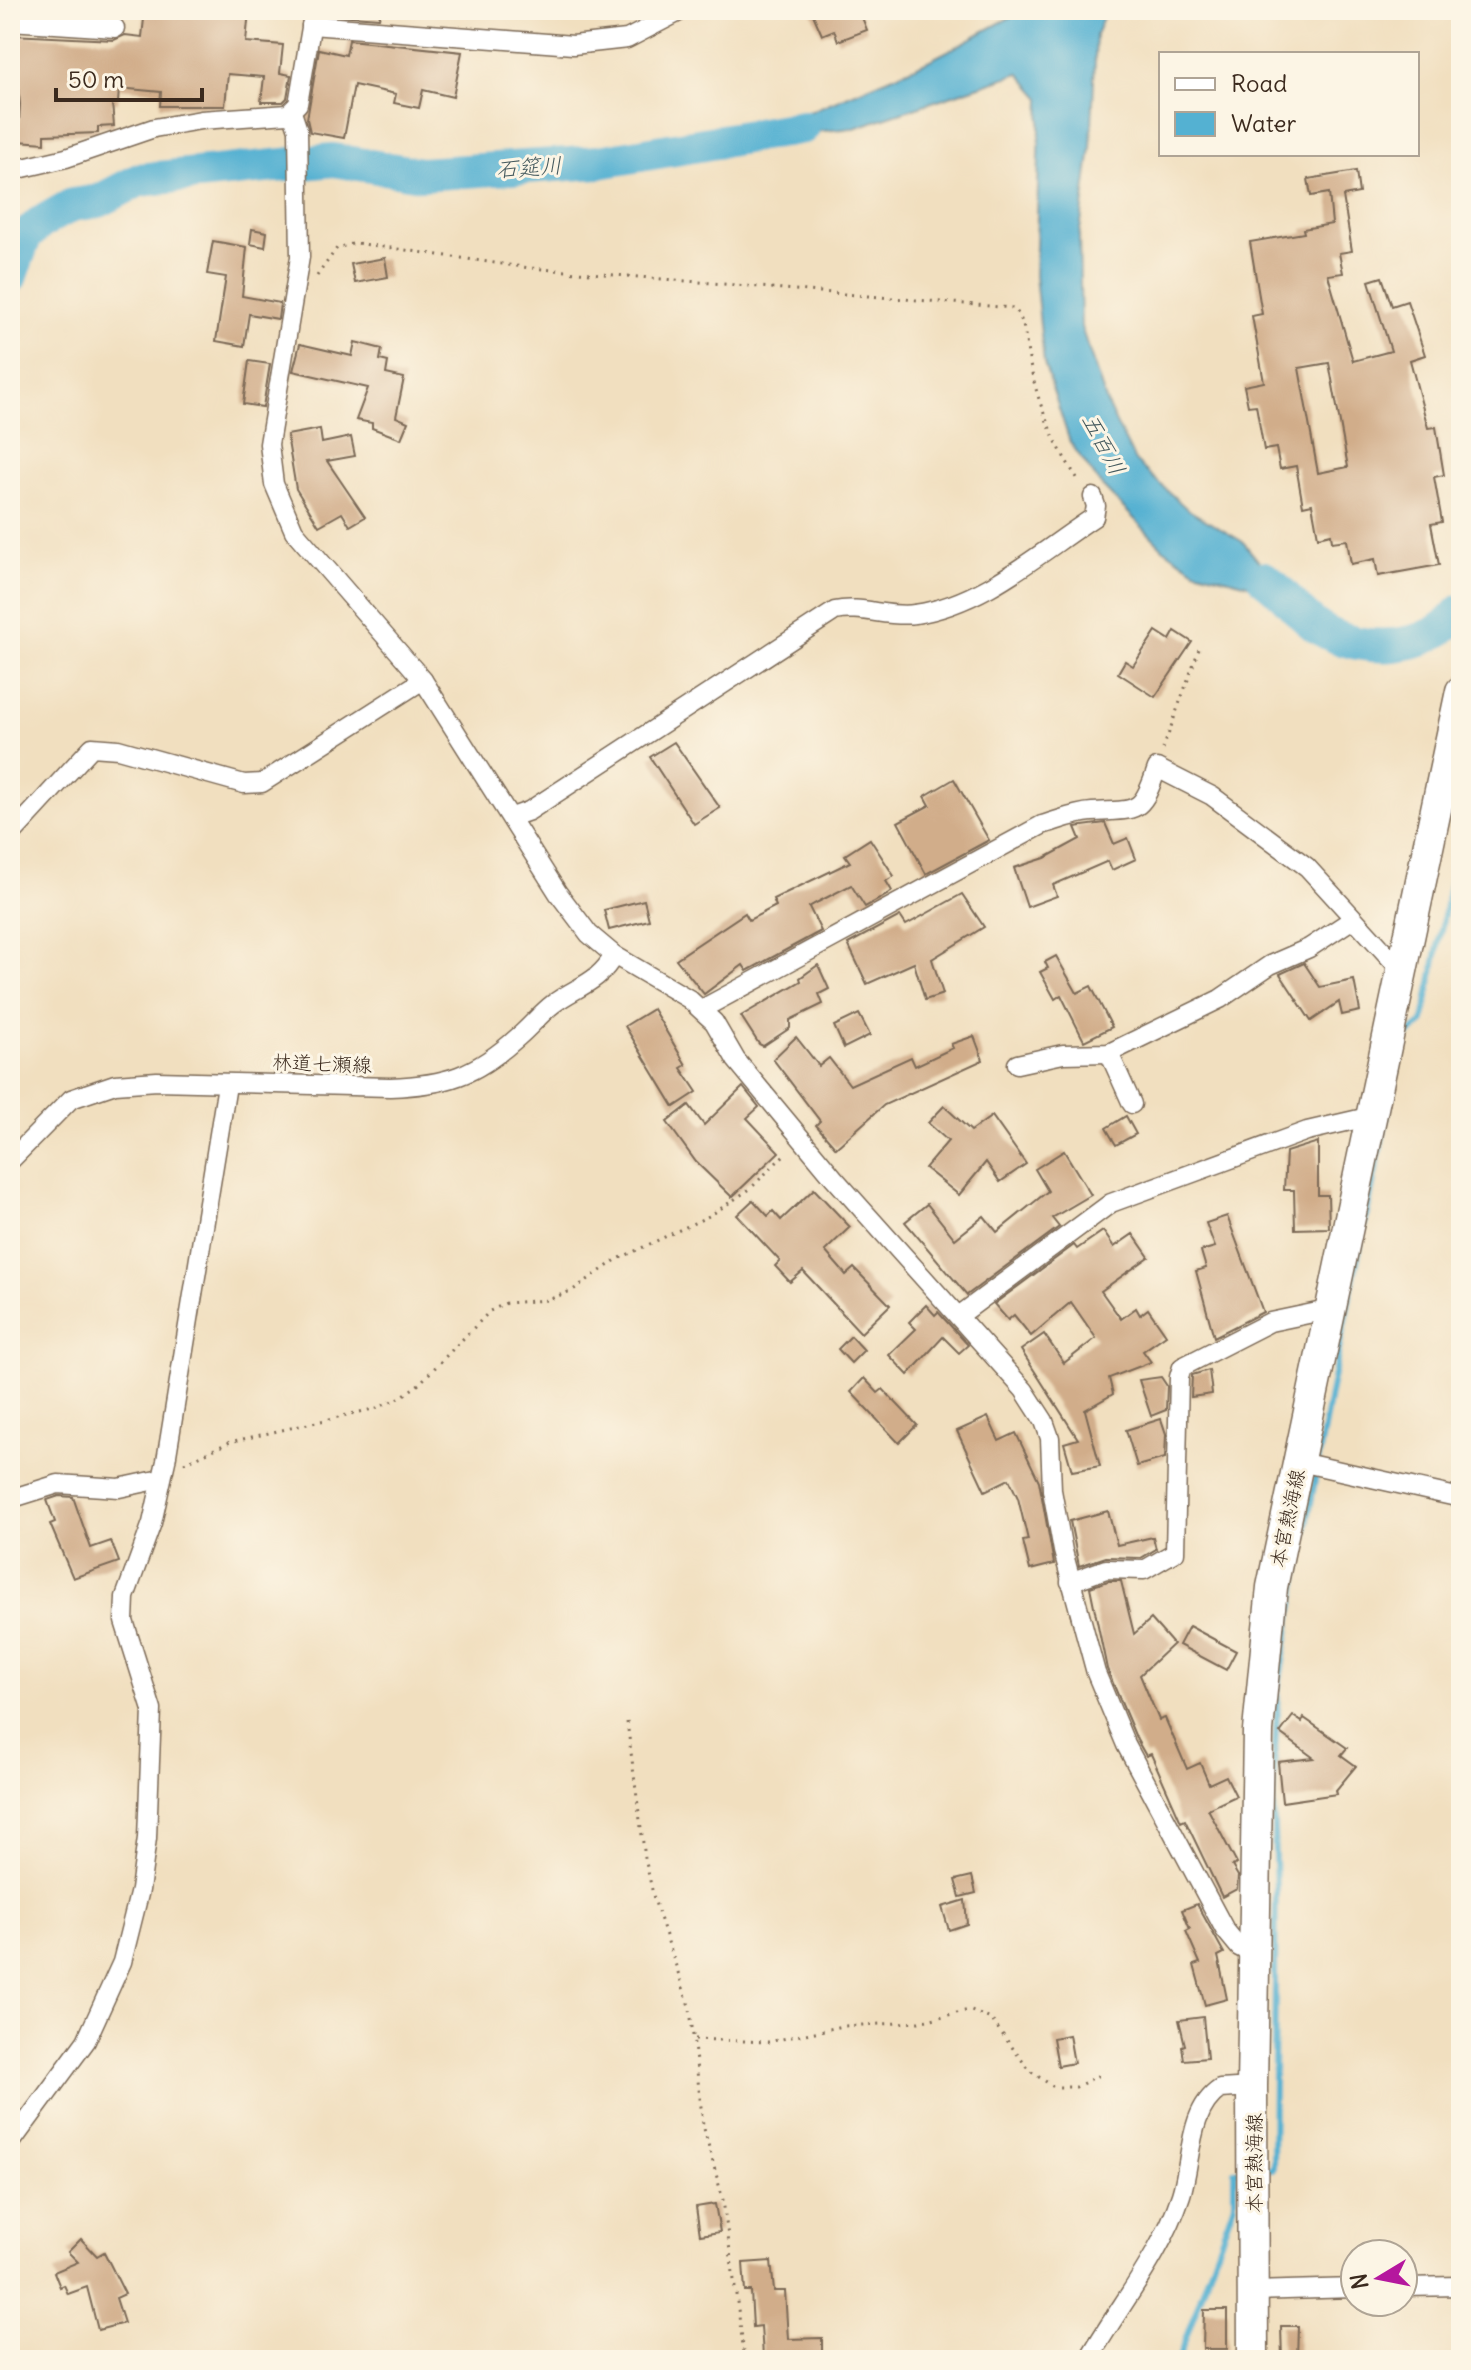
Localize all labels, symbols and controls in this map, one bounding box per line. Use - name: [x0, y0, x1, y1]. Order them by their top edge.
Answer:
- scale bar: [56, 52, 202, 102]
- legend: [1159, 52, 1419, 156]
- text: 50 m: [68, 64, 124, 94]
- text: Road: [1231, 68, 1287, 98]
- text: Water: [1231, 108, 1296, 138]
- water label: 石筵川: [495, 151, 563, 183]
- water label: 五百川: [1076, 408, 1132, 480]
- street label: 林道七瀬線: [272, 1049, 372, 1077]
- street label: 本宮熱海線: [1264, 1466, 1310, 1570]
- street label: 本宮熱海線: [1241, 2113, 1266, 2213]
- north arrow: [1339, 2238, 1419, 2318]
- text: N: [1344, 2272, 1374, 2291]

